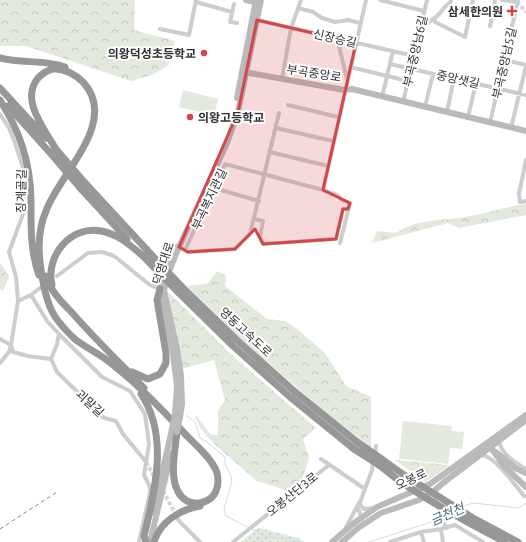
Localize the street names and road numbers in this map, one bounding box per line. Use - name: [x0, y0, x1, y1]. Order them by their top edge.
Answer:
- street label: 부곡중앙남6길: [400, 14, 430, 88]
- street label: 부곡중앙남5길: [489, 26, 519, 100]
- street label: 신장승길: [312, 27, 358, 49]
- street label: 부곡중앙로: [286, 62, 342, 84]
- street label: 중앙샛길: [435, 68, 481, 90]
- street label: 부곡복지관길: [189, 166, 229, 232]
- street label: 징계골길: [14, 169, 28, 213]
- street label: 덕영대로: [150, 240, 176, 286]
- street label: 영동고속도로: [217, 305, 275, 359]
- street label: 괴말길: [73, 387, 107, 419]
- street label: 오봉로: [393, 466, 429, 492]
- street label: 오봉산단3로: [264, 469, 320, 519]

